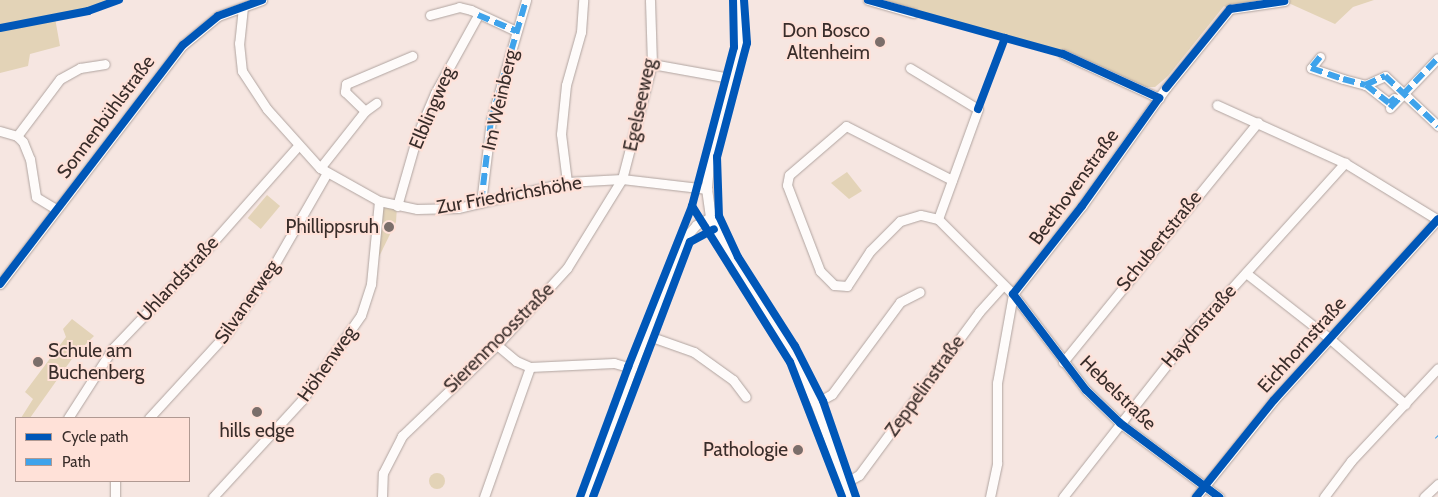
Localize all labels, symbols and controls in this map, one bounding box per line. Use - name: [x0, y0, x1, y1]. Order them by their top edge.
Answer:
- place label: Don Bosco Altenheim: [782, 20, 870, 64]
- marker: Don Bosco Altenheim: [874, 36, 886, 48]
- street label: Im Weinberg: [477, 47, 523, 153]
- street label: Sonnenbühlstraße: [52, 51, 160, 183]
- street label: Egelseeweg: [619, 57, 661, 153]
- street label: Elblingweg: [405, 63, 459, 153]
- street label: Beethovenstraße: [1024, 125, 1124, 249]
- street label: Zur Friedrichshöhe: [435, 171, 583, 219]
- street label: Schubertstraße: [1112, 186, 1206, 296]
- place label: Phillippsruh: [286, 216, 379, 238]
- marker: Phillippsruh: [383, 221, 395, 233]
- street label: Uhlandstraße: [133, 232, 223, 326]
- street label: Silvanerweg: [210, 256, 284, 348]
- street label: Sierenmoosstraße: [439, 278, 559, 398]
- street label: Haydnstraße: [1157, 280, 1241, 372]
- street label: Eichhornstraße: [1253, 292, 1351, 398]
- street label: Höhenweg: [293, 322, 361, 406]
- street label: Zeppelinstraße: [881, 331, 969, 441]
- place label: Schule am Buchenberg: [48, 340, 144, 384]
- street label: Hebelstraße: [1075, 351, 1161, 435]
- marker: Schule am Buchenberg: [32, 356, 44, 368]
- marker: hills edge: [251, 406, 263, 418]
- legend: [15, 417, 190, 482]
- place label: hills edge: [220, 420, 294, 442]
- text: Cycle path: [62, 428, 128, 446]
- place label: Pathologie: [703, 439, 788, 461]
- marker: Pathologie: [792, 444, 804, 456]
- text: Path: [62, 453, 91, 471]

